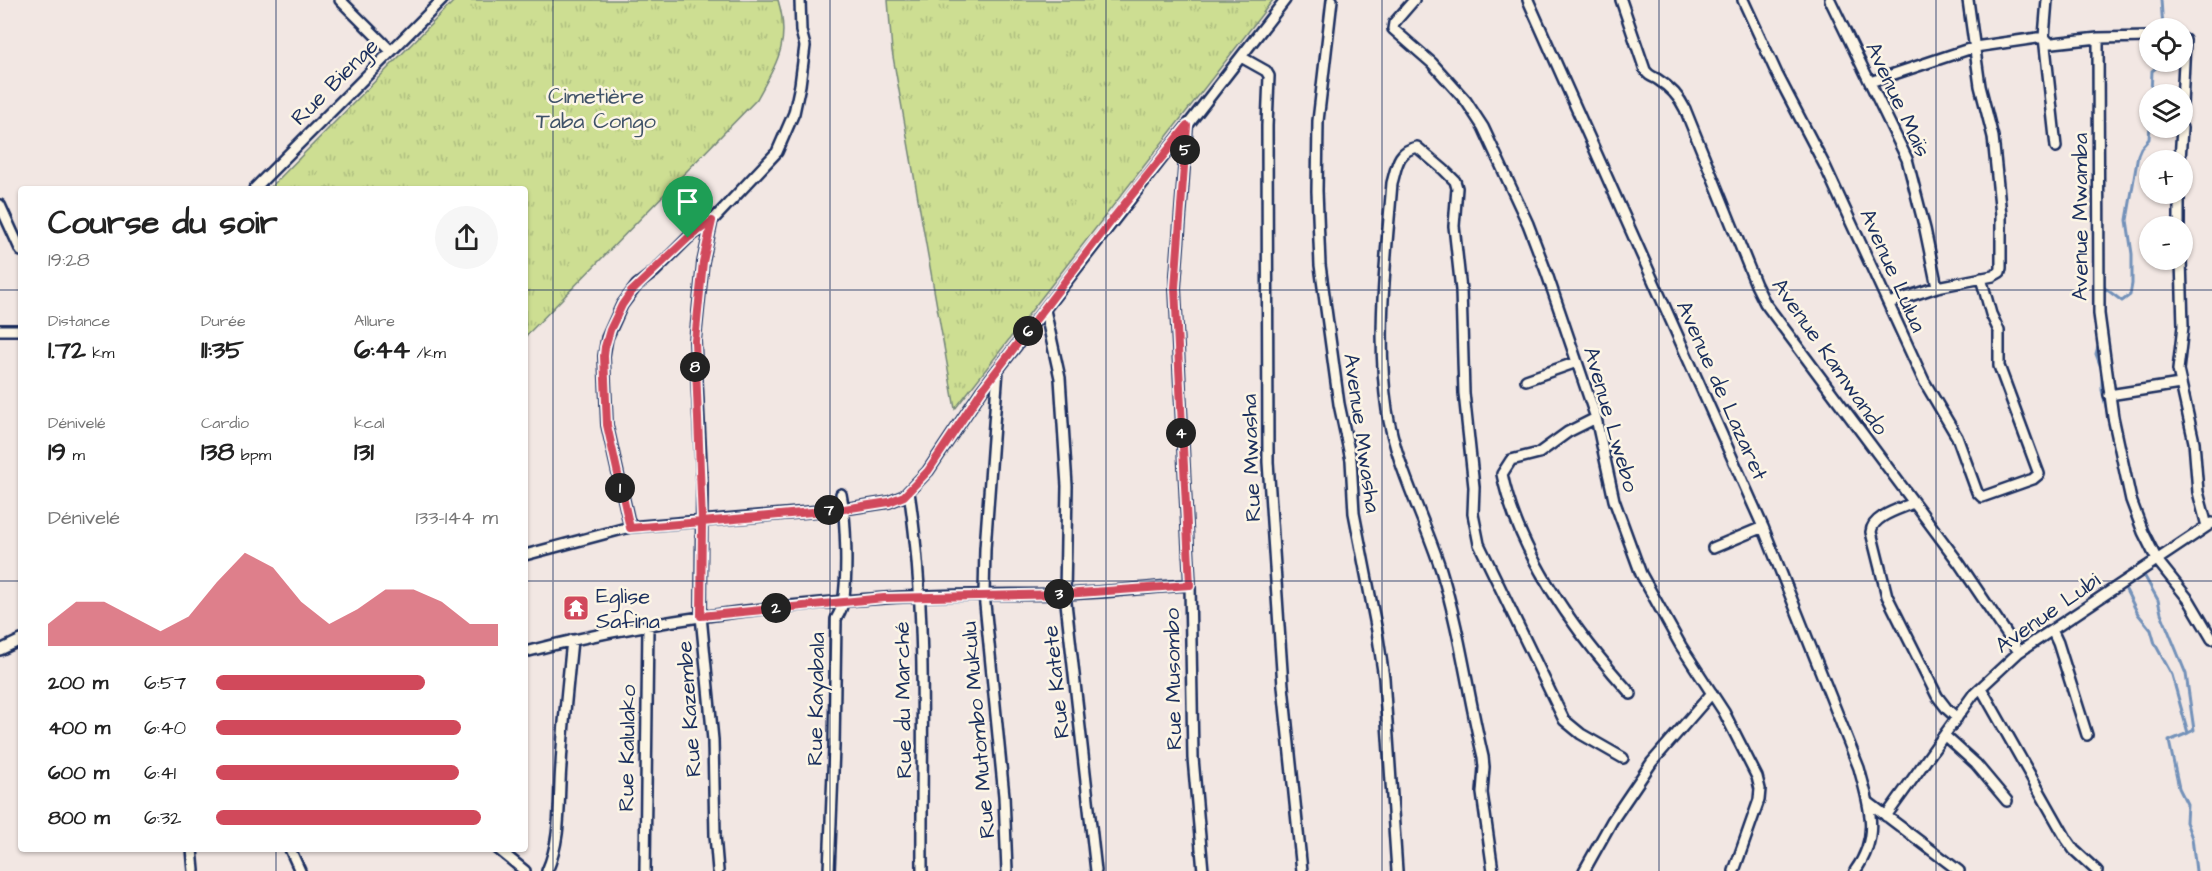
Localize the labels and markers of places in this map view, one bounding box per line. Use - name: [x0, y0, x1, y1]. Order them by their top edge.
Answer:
- pin: 5: [1170, 135, 1200, 165]
- pin: [662, 176, 713, 238]
- pin: 6: [1013, 316, 1043, 346]
- pin: 8: [680, 352, 710, 382]
- pin: 4: [1166, 418, 1196, 448]
- pin: 1: [605, 473, 635, 503]
- pin: 7: [814, 495, 844, 525]
- pin: 3: [1044, 579, 1074, 609]
- place label: Eglise Safina: [596, 581, 660, 637]
- temple icon: Eglise Safina: [561, 593, 591, 623]
- pin: 2: [761, 593, 791, 623]

